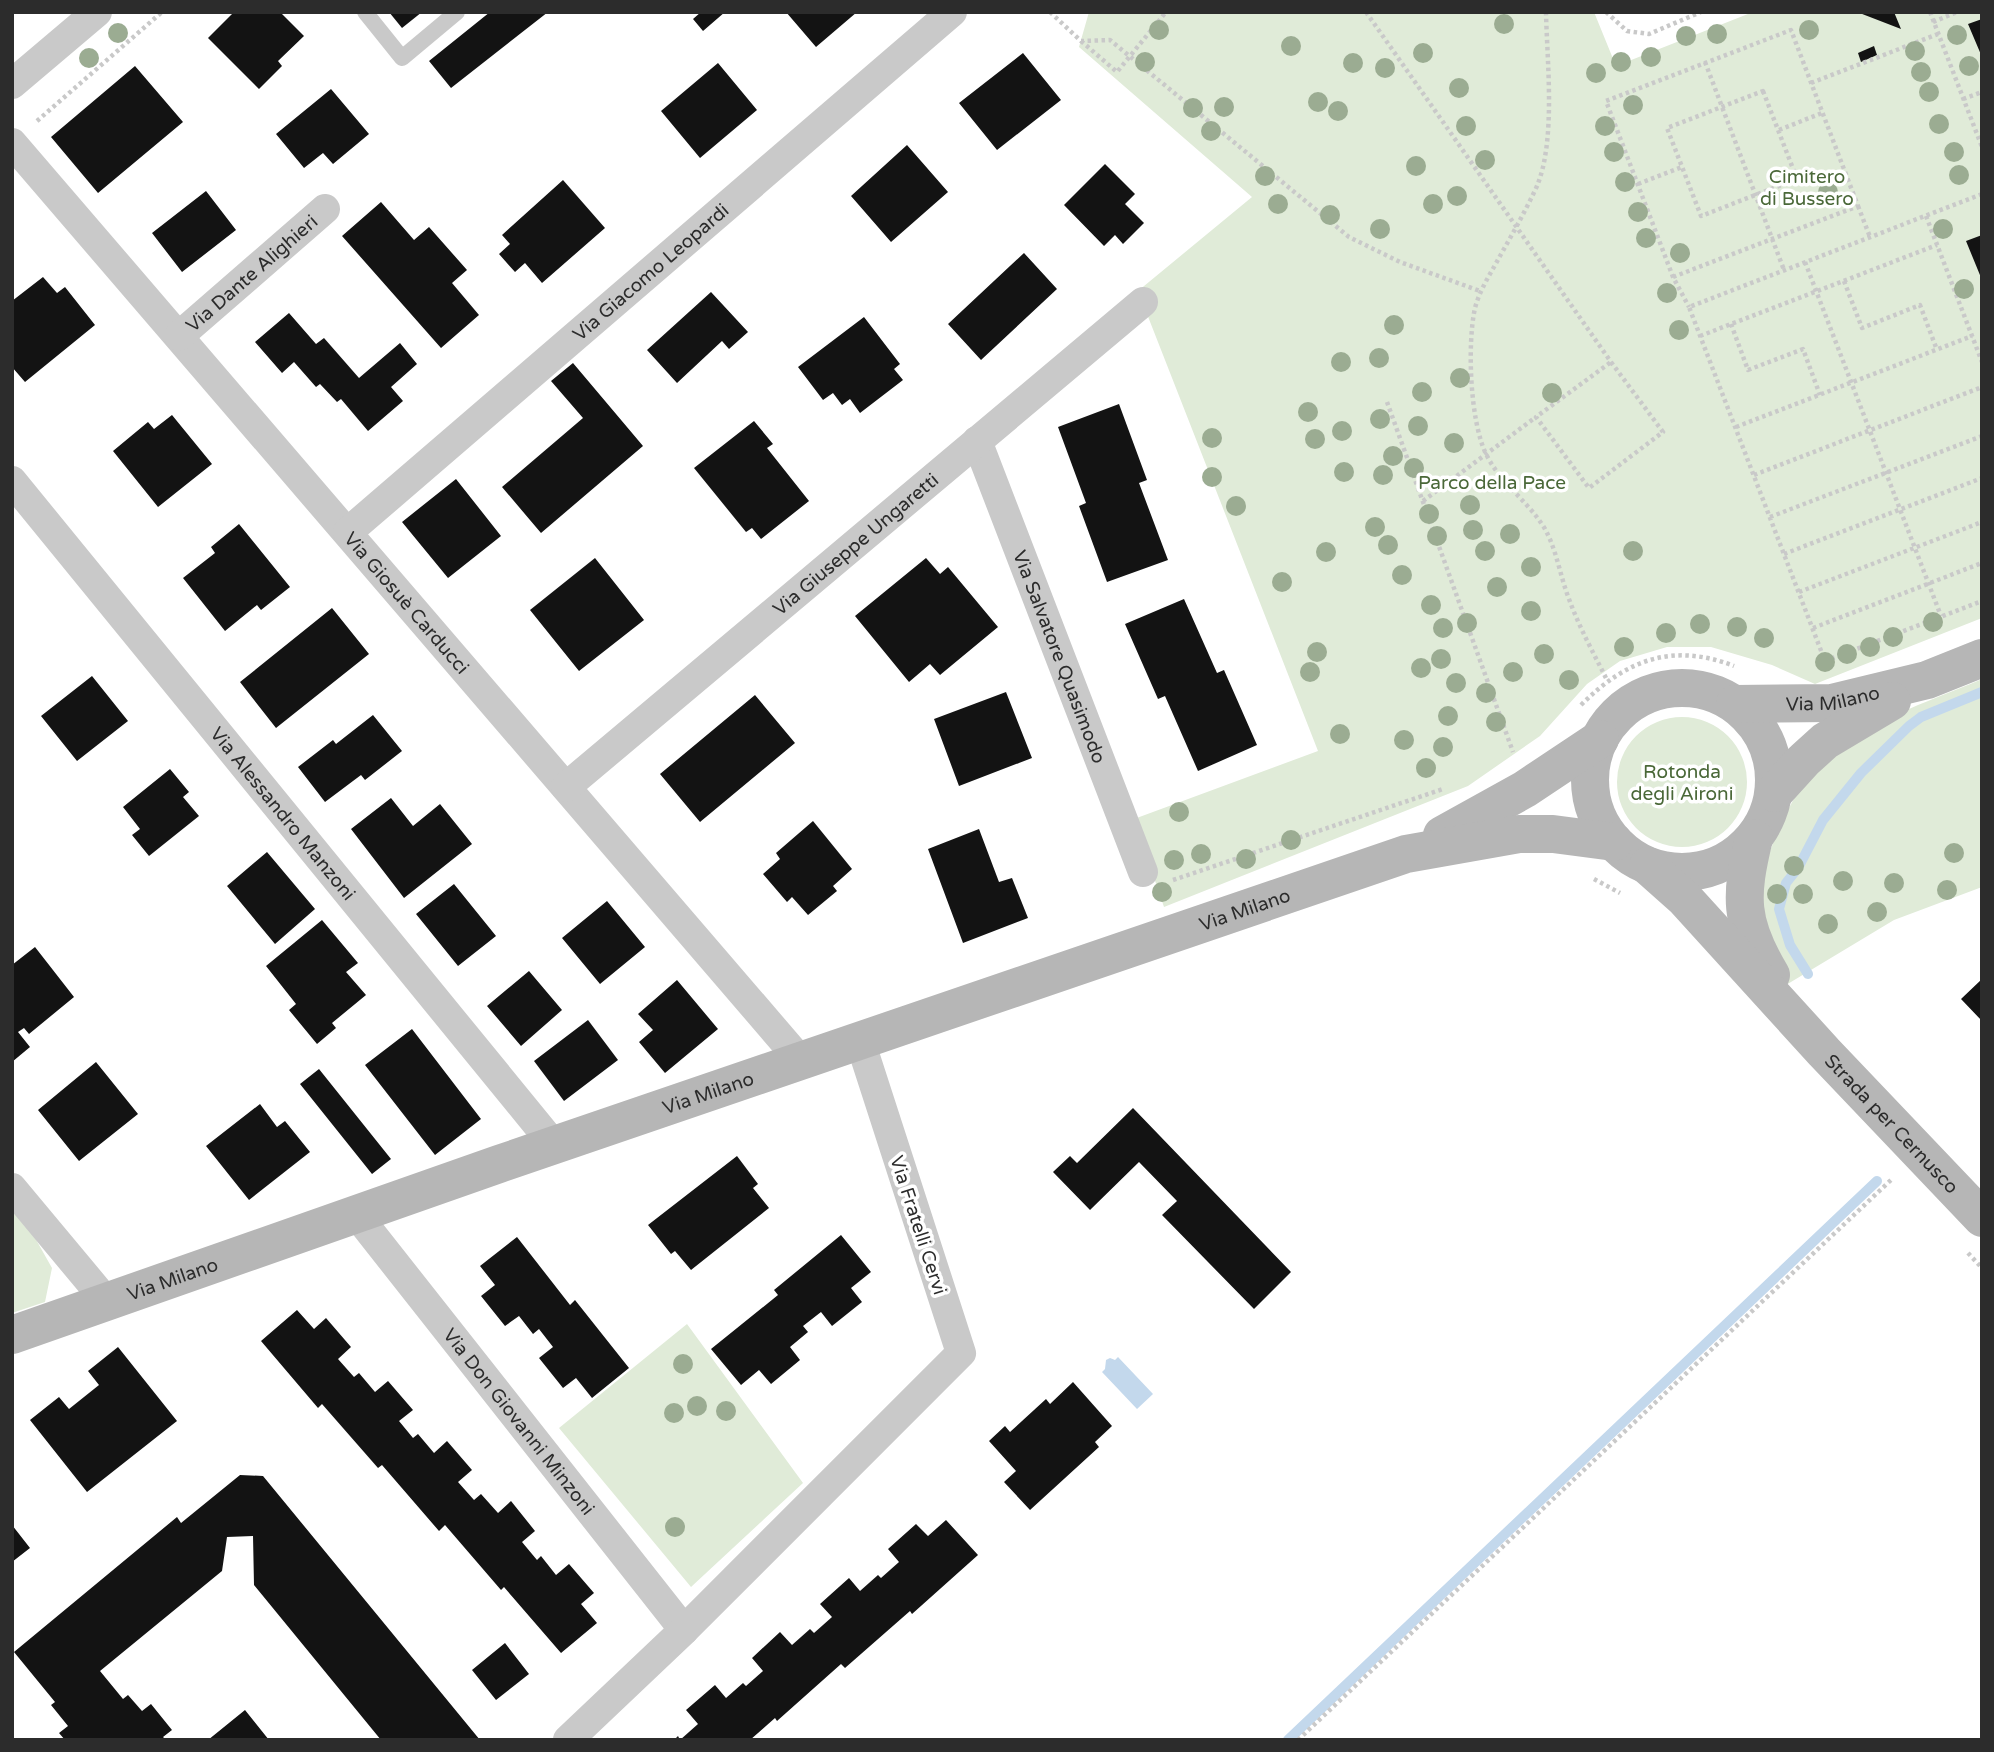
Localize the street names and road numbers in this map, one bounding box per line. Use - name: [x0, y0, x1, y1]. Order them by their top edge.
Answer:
- street label: Via Giacomo Leopardi: [569, 199, 733, 346]
- street label: Via Dante Alighieri: [182, 211, 322, 337]
- street label: Via Giuseppe Ungaretti: [769, 469, 943, 620]
- street label: Via Giosuè Carducci: [339, 528, 473, 679]
- street label: Via Salvatore Quasimodo: [1008, 547, 1110, 766]
- street label: Via Milano: [1785, 682, 1882, 715]
- street label: Via Alessandro Manzoni: [205, 723, 360, 905]
- street label: Via Milano: [1196, 884, 1293, 936]
- street label: Strada per Cernusco: [1820, 1050, 1963, 1198]
- street label: Via Milano: [660, 1068, 757, 1119]
- street label: Via Fratelli Cervi: [885, 1153, 951, 1298]
- street label: Via Milano: [124, 1254, 221, 1306]
- street label: Via Don Giovanni Minzoni: [438, 1324, 599, 1520]

